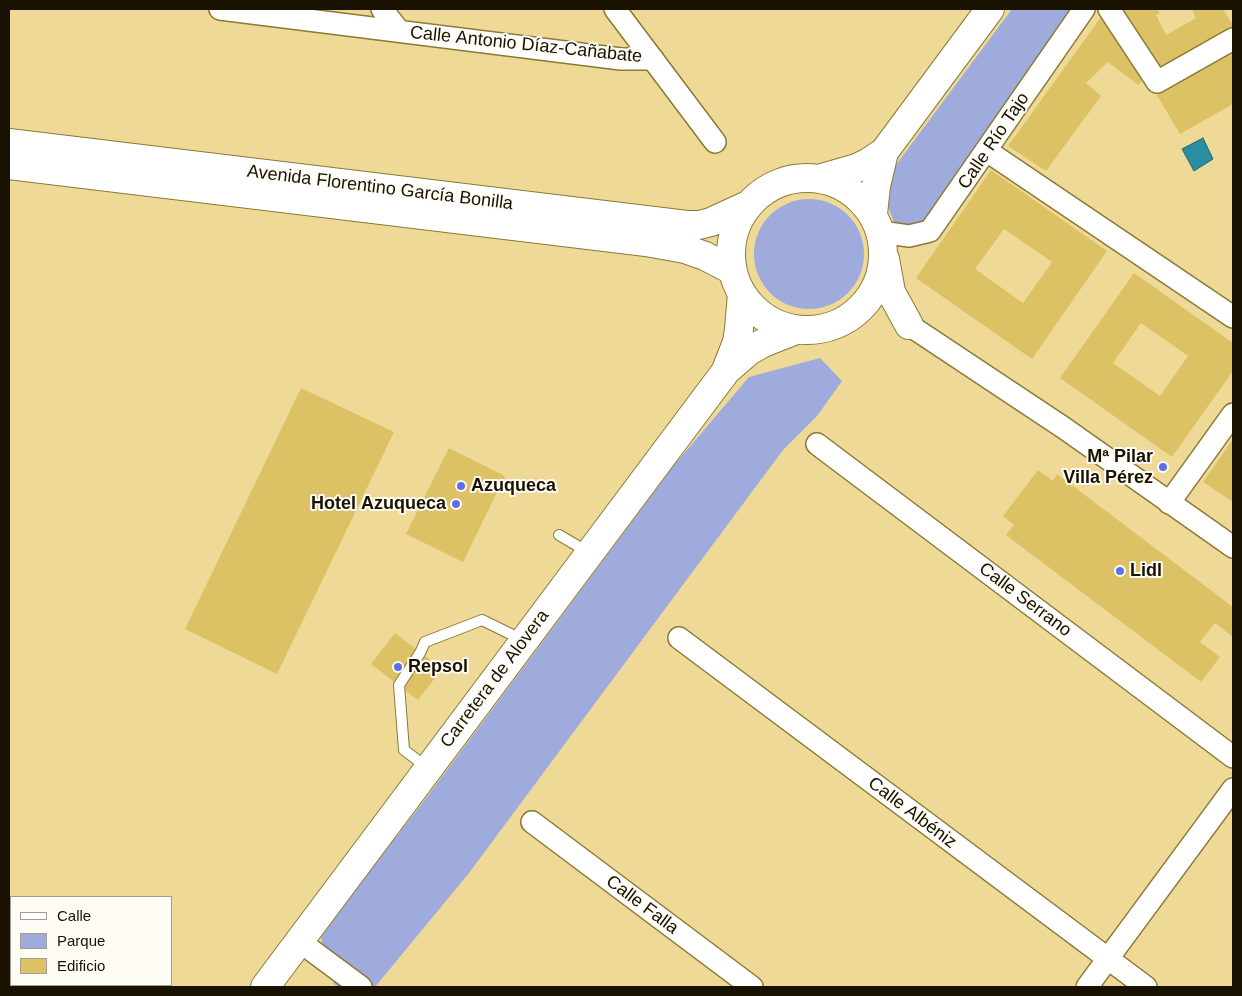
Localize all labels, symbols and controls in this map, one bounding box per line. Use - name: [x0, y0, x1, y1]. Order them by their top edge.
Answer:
- street label: Calle Antonio Díaz-Cañabate: [409, 22, 643, 68]
- street label: Calle Río Tajo: [954, 89, 1034, 193]
- street label: Avenida Florentino García Bonilla: [246, 161, 514, 215]
- place label: Mª Pilar Villa Pérez: [1063, 446, 1153, 488]
- marker: Mª Pilar Villa Pérez: [1157, 461, 1169, 473]
- place label: Azuqueca: [471, 475, 556, 497]
- marker: Azuqueca: [455, 480, 467, 492]
- place label: Hotel Azuqueca: [311, 493, 446, 515]
- marker: Hotel Azuqueca: [450, 498, 462, 510]
- street label: Calle Serrano: [975, 558, 1075, 642]
- place label: Lidl: [1130, 560, 1162, 582]
- marker: Lidl: [1114, 565, 1126, 577]
- street label: Carretera de Alovera: [436, 606, 554, 752]
- place label: Repsol: [408, 656, 468, 678]
- marker: Repsol: [392, 661, 404, 673]
- street label: Calle Albéniz: [864, 773, 960, 853]
- street label: Calle Falla: [602, 871, 682, 939]
- legend: [10, 896, 172, 986]
- text: Calle: [57, 907, 91, 924]
- text: Parque: [57, 932, 105, 949]
- text: Edificio: [57, 957, 105, 974]

